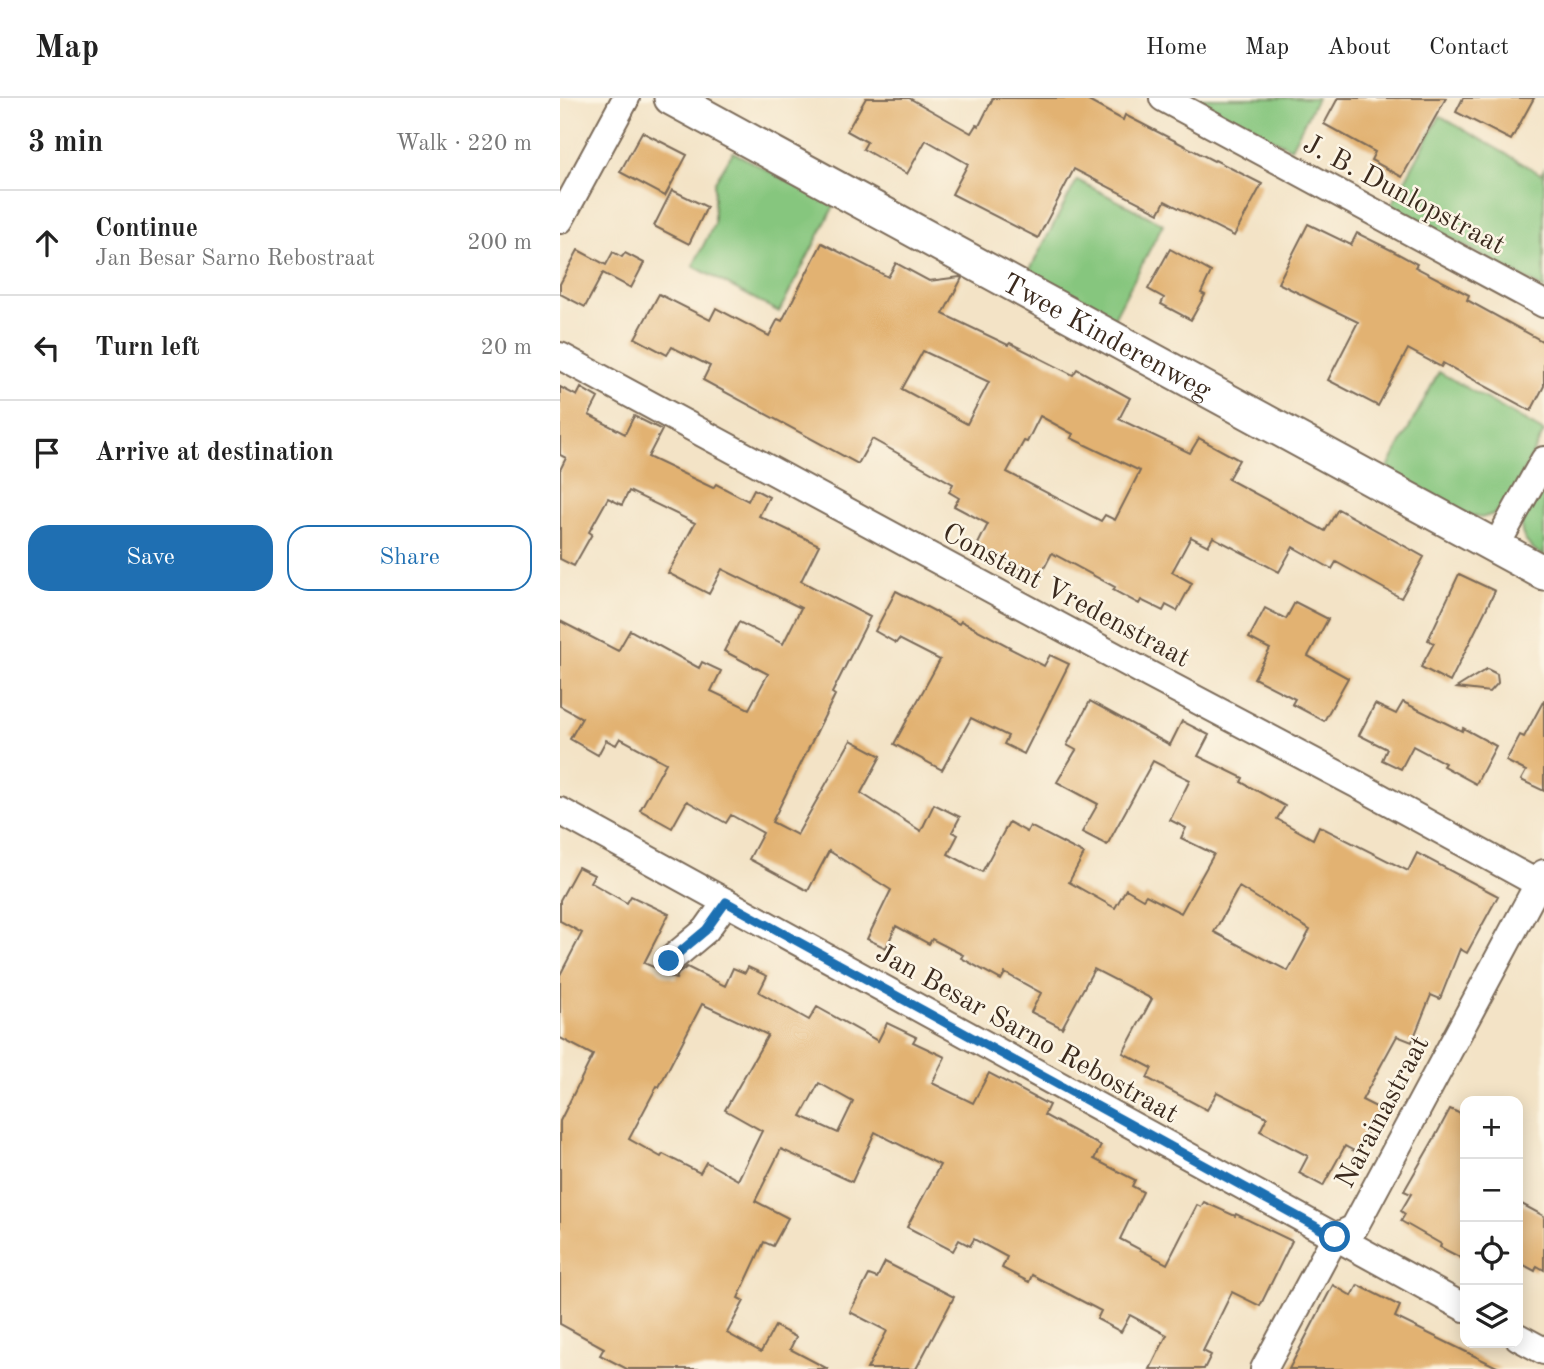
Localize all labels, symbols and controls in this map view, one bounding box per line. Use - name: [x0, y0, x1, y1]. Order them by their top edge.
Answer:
- text: Map: [35, 32, 99, 65]
- text: Home: [1146, 36, 1207, 60]
- text: Map: [1245, 36, 1289, 60]
- text: About: [1327, 36, 1391, 60]
- text: Contact: [1429, 36, 1509, 60]
- text: 3 min: [28, 128, 103, 158]
- street label: J. B. Dunlopstraat: [1298, 131, 1509, 261]
- text: Walk · 220 m: [396, 132, 532, 155]
- text: Continue: [95, 216, 198, 242]
- icon: ahead: [28, 224, 66, 262]
- text: 200 m: [467, 231, 532, 254]
- text: Jan Besar Sarno Rebostraat: [95, 247, 375, 270]
- street label: Twee Kinderenweg: [997, 270, 1215, 406]
- icon: left: [28, 329, 66, 367]
- text: Turn left: [95, 335, 200, 361]
- text: 20 m: [481, 336, 532, 359]
- icon: arrive: [28, 434, 66, 472]
- text: Arrive at destination: [95, 440, 334, 466]
- street label: Constant Vredenstraat: [937, 520, 1194, 674]
- button: Save: [28, 525, 273, 591]
- button: Share: [287, 525, 532, 591]
- street label: Jan Besar Sarno Rebostraat: [871, 940, 1182, 1130]
- route end: [653, 945, 684, 976]
- street label: Narainastraat: [1332, 1032, 1435, 1193]
- map controls: [1460, 1096, 1523, 1348]
- button: +: [1460, 1096, 1523, 1159]
- button: −: [1460, 1159, 1523, 1222]
- route start: [1319, 1221, 1350, 1252]
- button: locate: [1460, 1222, 1523, 1285]
- button: layers: [1460, 1285, 1523, 1348]

